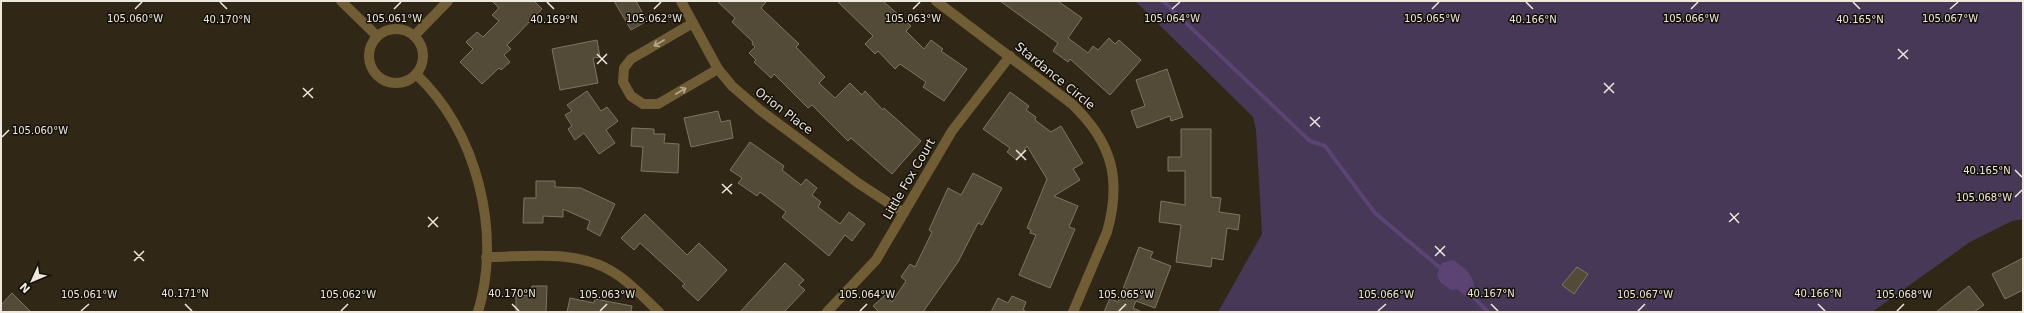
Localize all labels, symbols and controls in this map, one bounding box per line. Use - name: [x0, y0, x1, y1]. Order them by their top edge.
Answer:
- text: 105.060°W: [107, 13, 163, 24]
- text: 105.061°W: [366, 13, 422, 24]
- text: 105.062°W: [626, 13, 682, 24]
- text: 105.063°W: [885, 13, 941, 24]
- text: 105.064°W: [1144, 13, 1200, 24]
- text: 105.065°W: [1404, 13, 1460, 24]
- text: 105.066°W: [1663, 13, 1719, 24]
- text: 105.067°W: [1922, 13, 1978, 24]
- text: 40.170°N: [203, 14, 251, 25]
- text: 40.169°N: [530, 14, 578, 25]
- text: 40.166°N: [1509, 14, 1557, 25]
- text: 40.165°N: [1836, 14, 1884, 25]
- one-way arrow: [653, 39, 665, 47]
- street label: Stardance Circle: [1012, 40, 1098, 112]
- street label: Orion Place: [752, 85, 816, 137]
- one-way arrow: [675, 86, 687, 94]
- text: 105.060°W: [12, 125, 68, 136]
- street label: Little Fox Court: [880, 136, 938, 222]
- text: 40.165°N: [1963, 165, 2011, 176]
- text: 105.068°W: [1956, 192, 2012, 203]
- north arrow: [12, 261, 52, 301]
- text: N: [17, 280, 33, 295]
- text: 40.171°N: [161, 288, 209, 299]
- text: 40.170°N: [488, 288, 536, 299]
- text: 40.167°N: [1467, 288, 1515, 299]
- text: 40.166°N: [1794, 288, 1842, 299]
- text: 105.061°W: [61, 289, 117, 300]
- text: 105.062°W: [320, 289, 376, 300]
- text: 105.063°W: [579, 289, 635, 300]
- text: 105.064°W: [839, 289, 895, 300]
- text: 105.065°W: [1098, 289, 1154, 300]
- text: 105.066°W: [1358, 289, 1414, 300]
- text: 105.067°W: [1617, 289, 1673, 300]
- text: 105.068°W: [1876, 289, 1932, 300]

